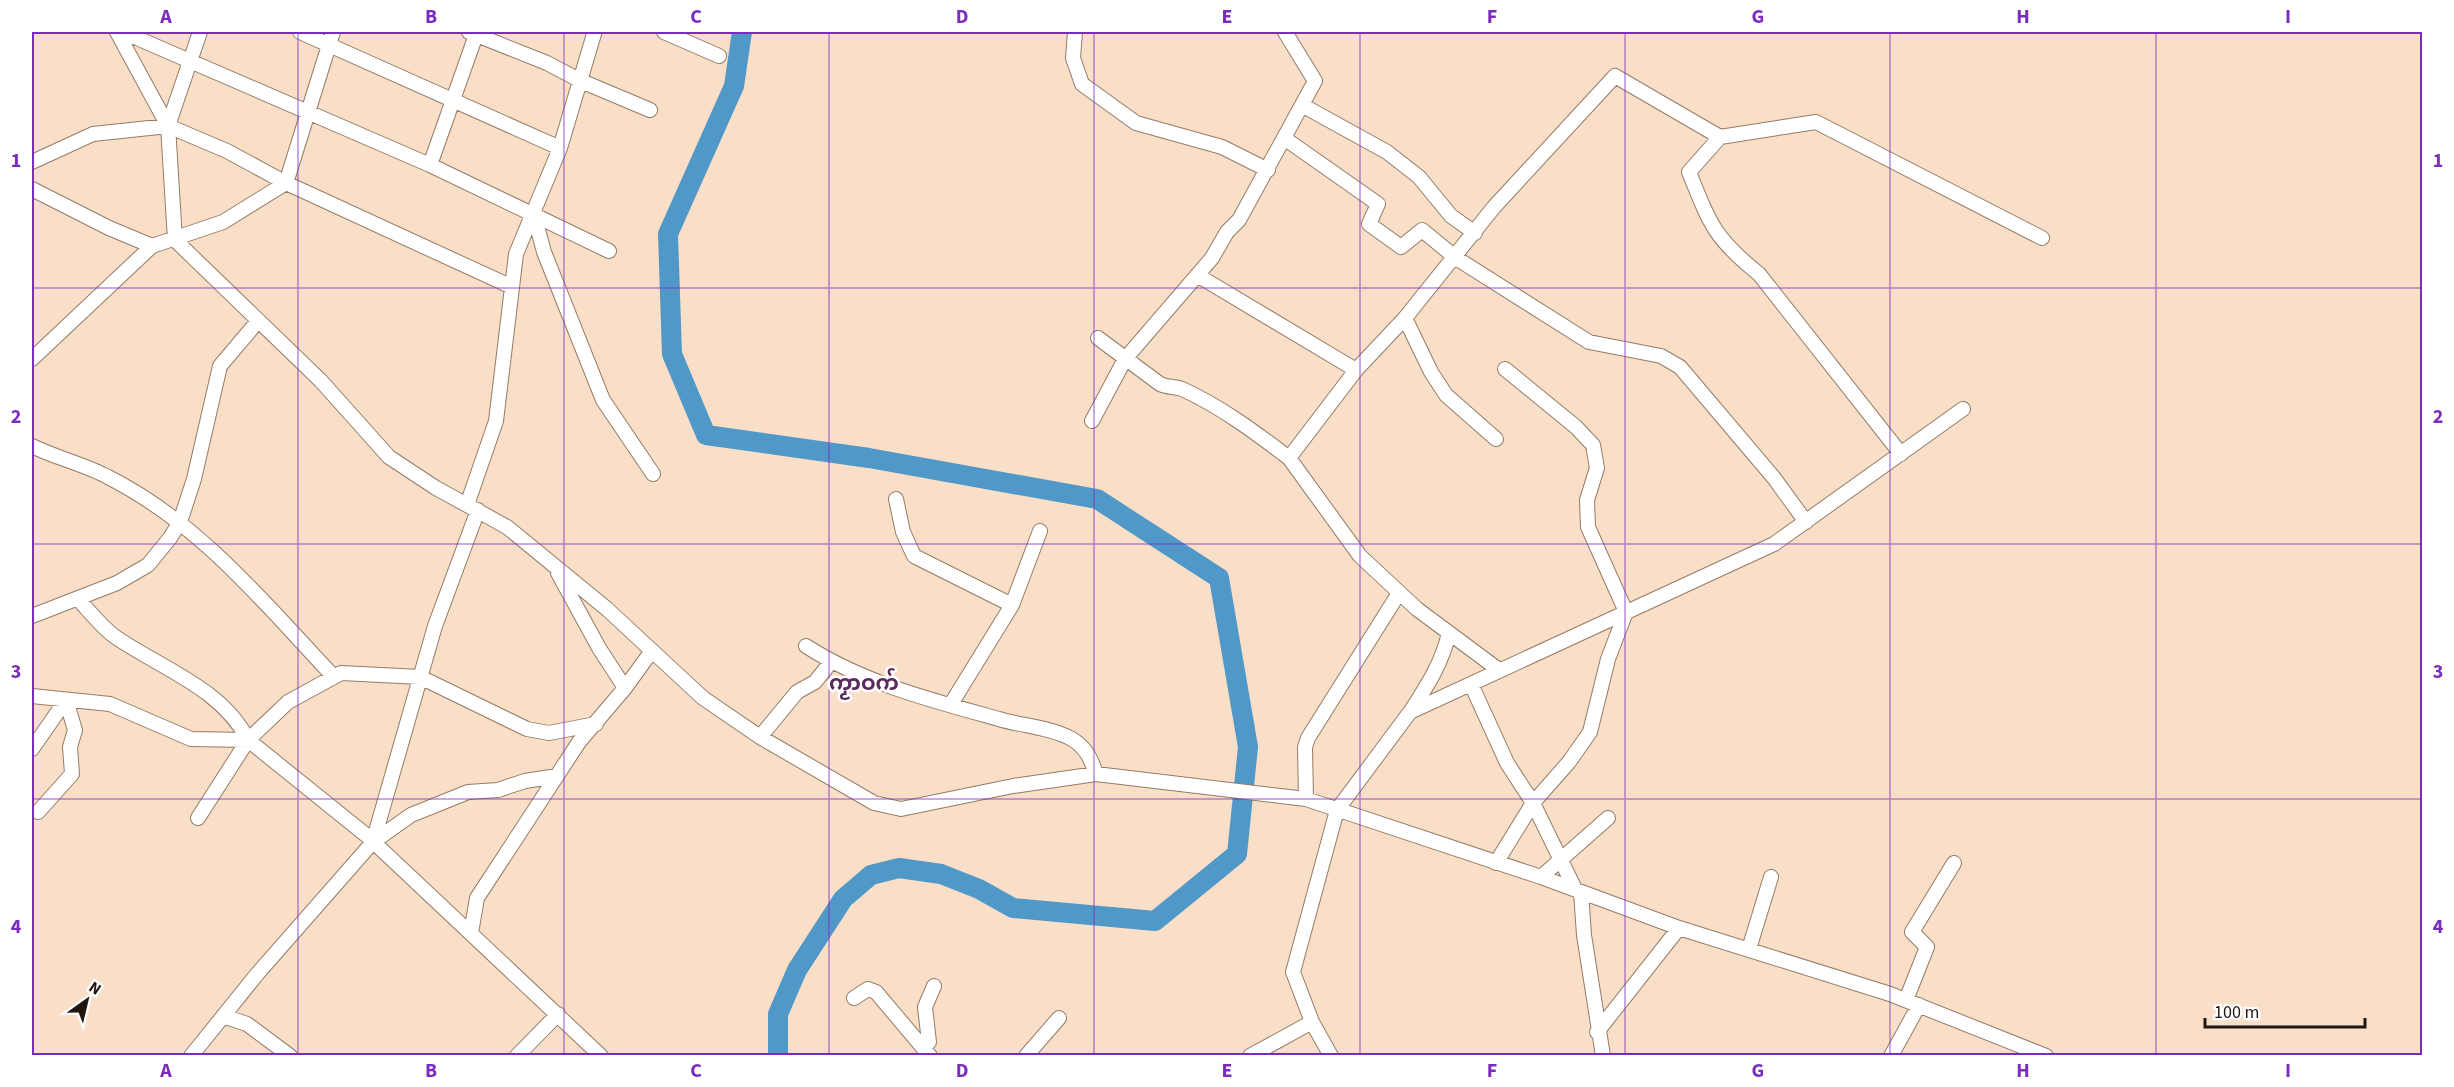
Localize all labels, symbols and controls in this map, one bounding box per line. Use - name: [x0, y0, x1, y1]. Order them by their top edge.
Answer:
- text: A: [159, 3, 172, 31]
- text: B: [425, 3, 437, 31]
- text: C: [690, 3, 702, 31]
- text: D: [956, 3, 968, 31]
- text: E: [1222, 3, 1232, 31]
- text: F: [1487, 3, 1497, 31]
- text: G: [1752, 3, 1764, 31]
- text: H: [2016, 3, 2030, 31]
- text: I: [2285, 3, 2291, 31]
- text: 1: [11, 147, 21, 175]
- text: 1: [2433, 147, 2443, 175]
- text: 2: [11, 403, 21, 431]
- text: 2: [2433, 403, 2443, 431]
- text: 3: [11, 658, 21, 686]
- text: 3: [2433, 658, 2443, 686]
- district label: ကၟာဝက်: [829, 667, 899, 700]
- text: 4: [11, 913, 22, 941]
- text: 4: [2433, 913, 2444, 941]
- north arrow: [57, 970, 117, 1030]
- text: N: [84, 976, 105, 1000]
- scale bar: [2205, 991, 2366, 1029]
- text: 100 m: [2214, 1000, 2259, 1025]
- text: A: [159, 1057, 172, 1085]
- text: B: [425, 1057, 437, 1085]
- text: C: [690, 1057, 702, 1085]
- text: D: [956, 1057, 968, 1085]
- text: E: [1222, 1057, 1232, 1085]
- text: F: [1487, 1057, 1497, 1085]
- text: G: [1752, 1057, 1764, 1085]
- text: H: [2016, 1057, 2030, 1085]
- text: I: [2285, 1057, 2291, 1085]

